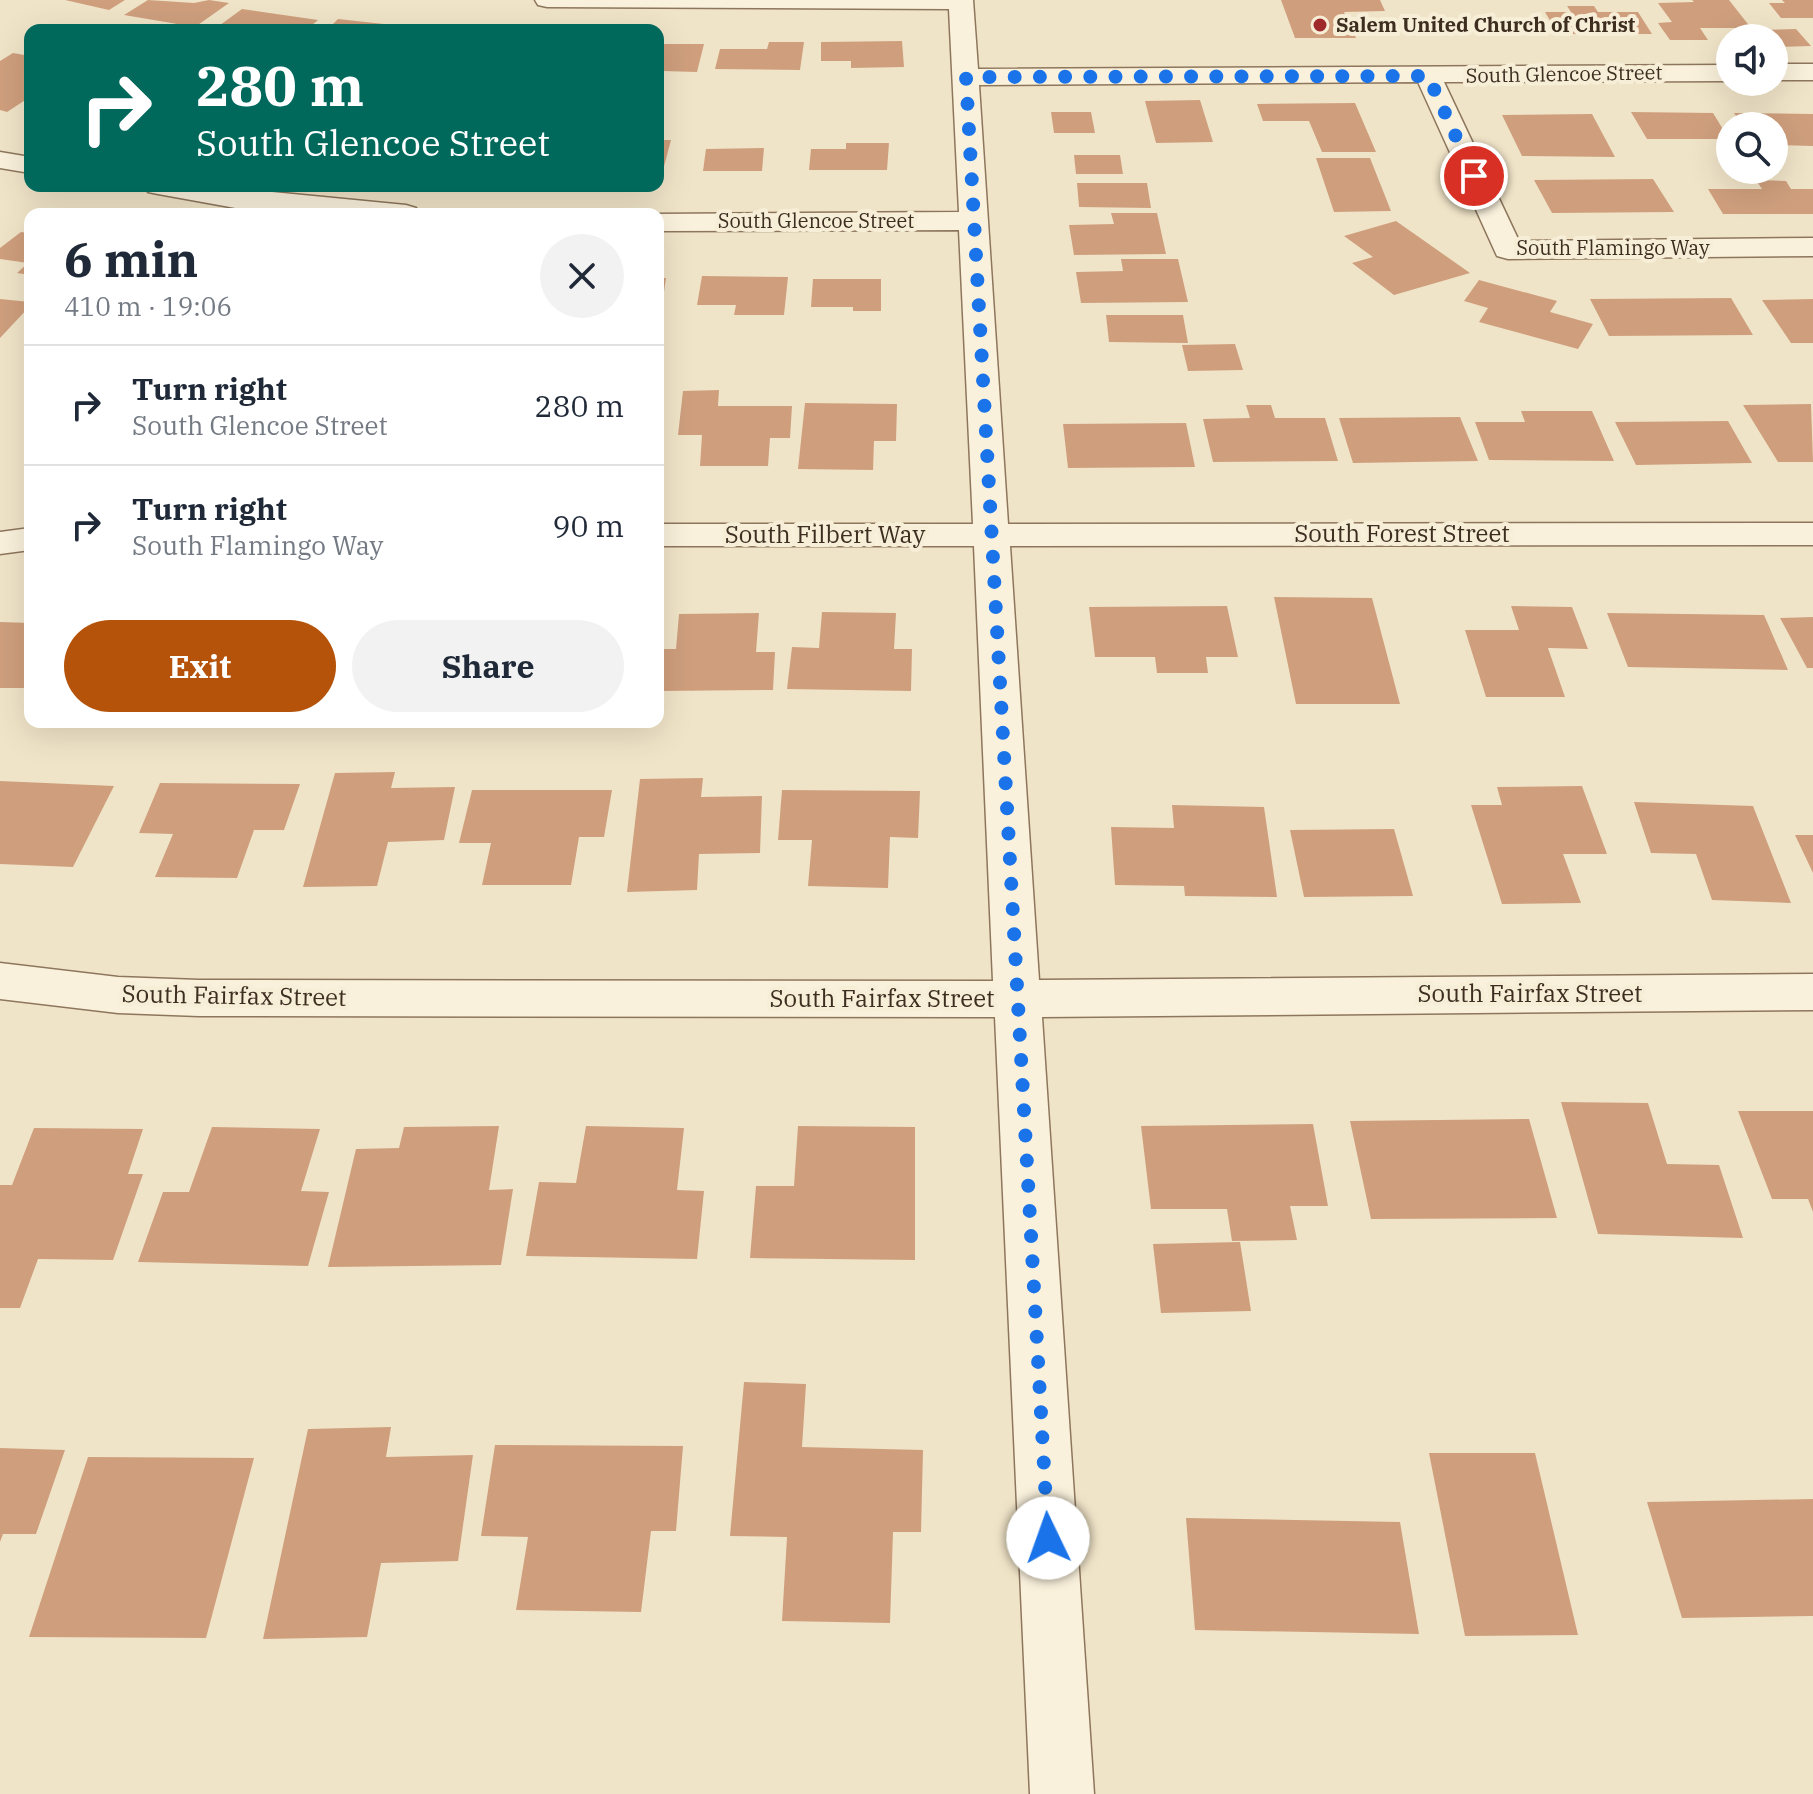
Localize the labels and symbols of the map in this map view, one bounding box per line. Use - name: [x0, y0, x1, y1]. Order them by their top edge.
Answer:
- place label: Salem United Church of Christ: [1336, 11, 1636, 38]
- marker: Salem United Church of Christ: [1311, 16, 1329, 34]
- street label: South Glencoe Street: [1465, 58, 1663, 89]
- pin: [1440, 142, 1508, 210]
- street label: South Glencoe Street: [718, 207, 914, 234]
- street label: South Flamingo Way: [1516, 234, 1710, 261]
- street label: South Forest Street: [1294, 517, 1510, 549]
- street label: South Filbert Way: [725, 518, 925, 550]
- street label: South Fairfax Street: [121, 977, 347, 1013]
- street label: South Fairfax Street: [1418, 977, 1643, 1009]
- street label: South Fairfax Street: [770, 982, 995, 1014]
- position arrow: [1006, 1496, 1090, 1580]

